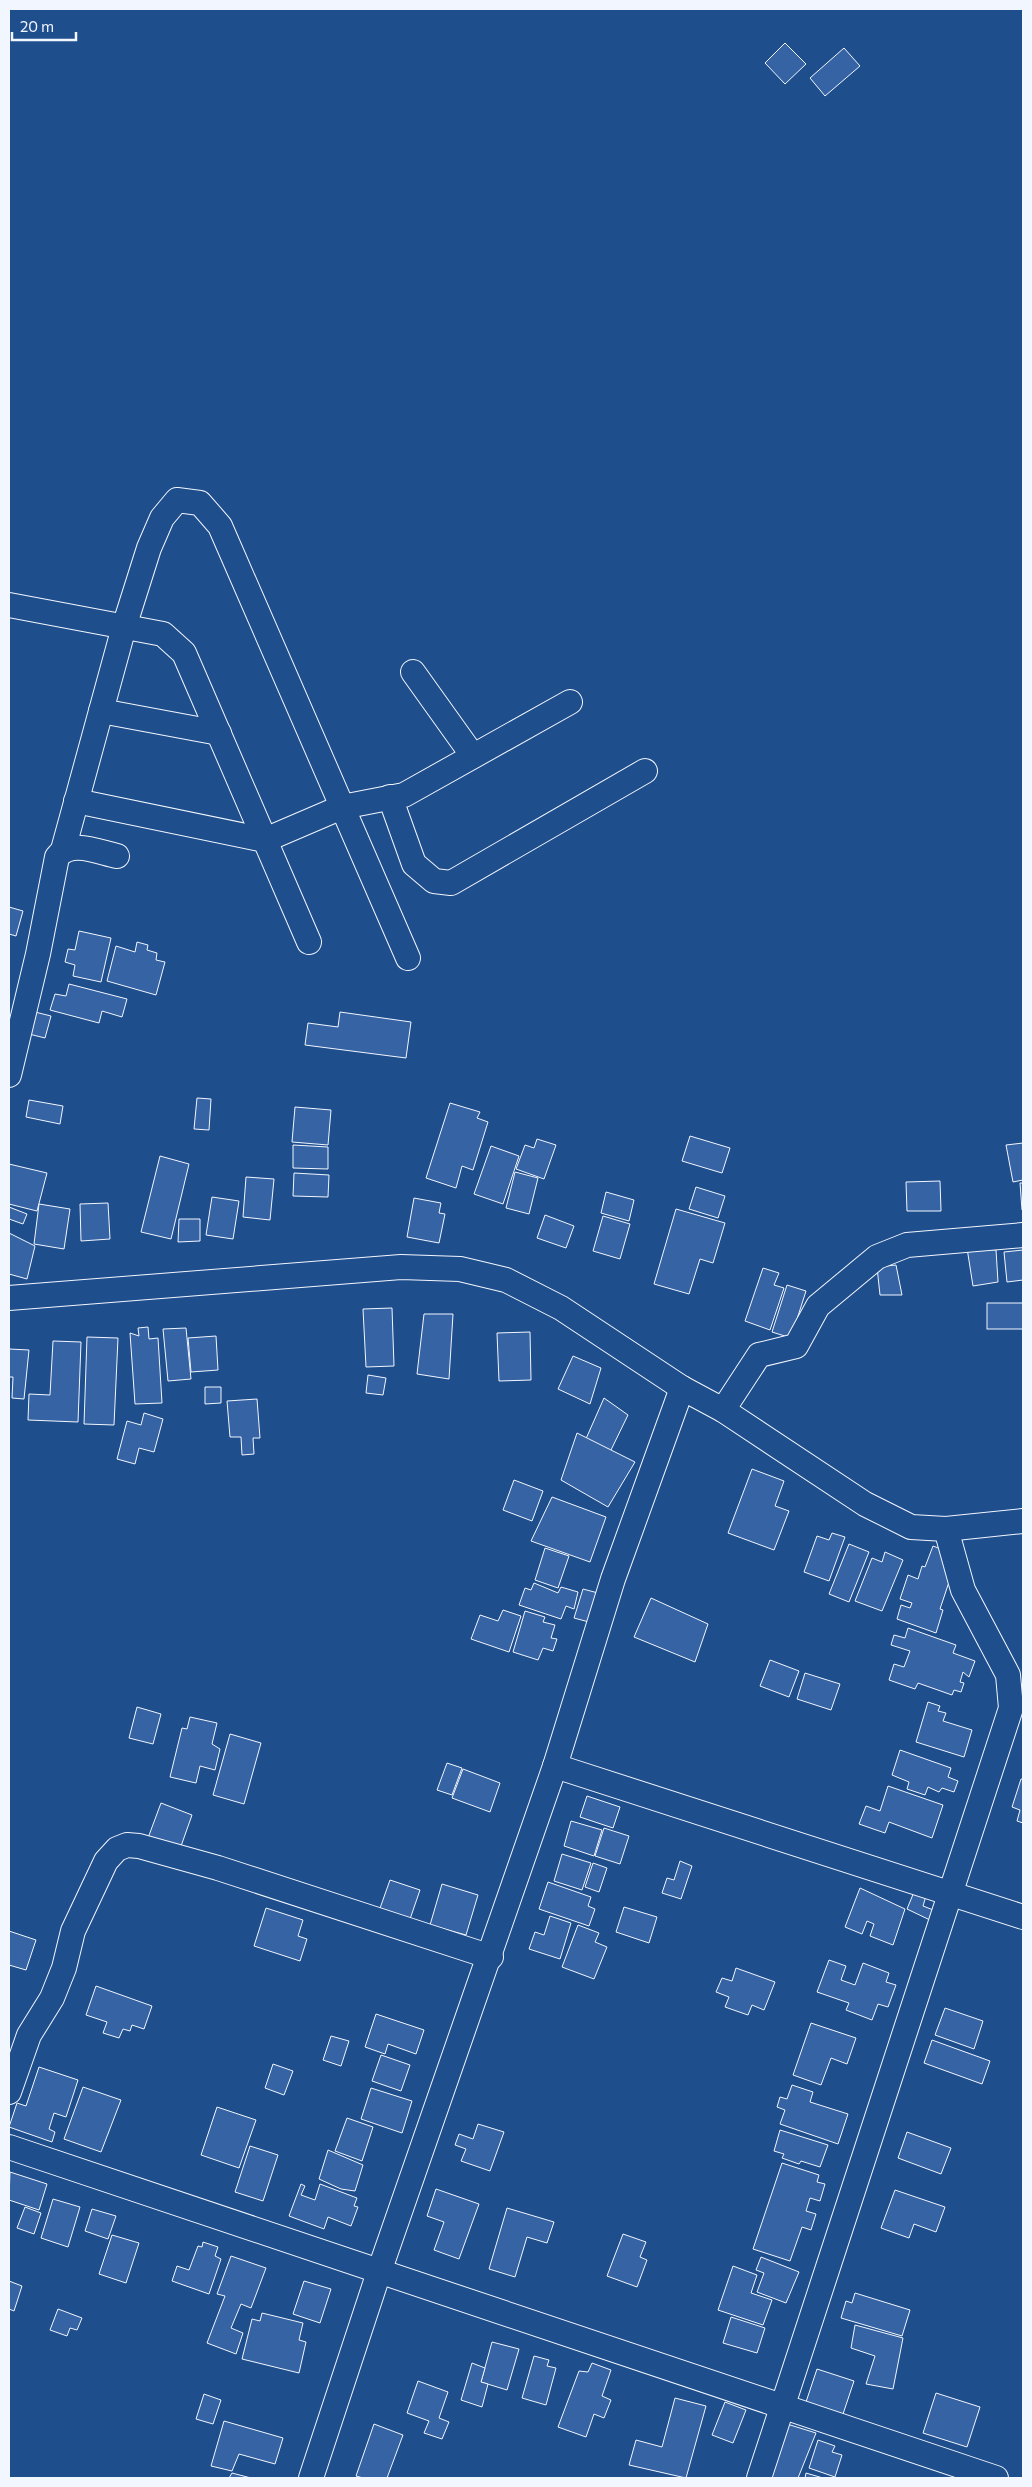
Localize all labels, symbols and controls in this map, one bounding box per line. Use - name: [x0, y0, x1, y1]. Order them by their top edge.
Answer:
- scale bar: [12, 10, 76, 42]
- text: 20 m: [20, 17, 54, 35]

